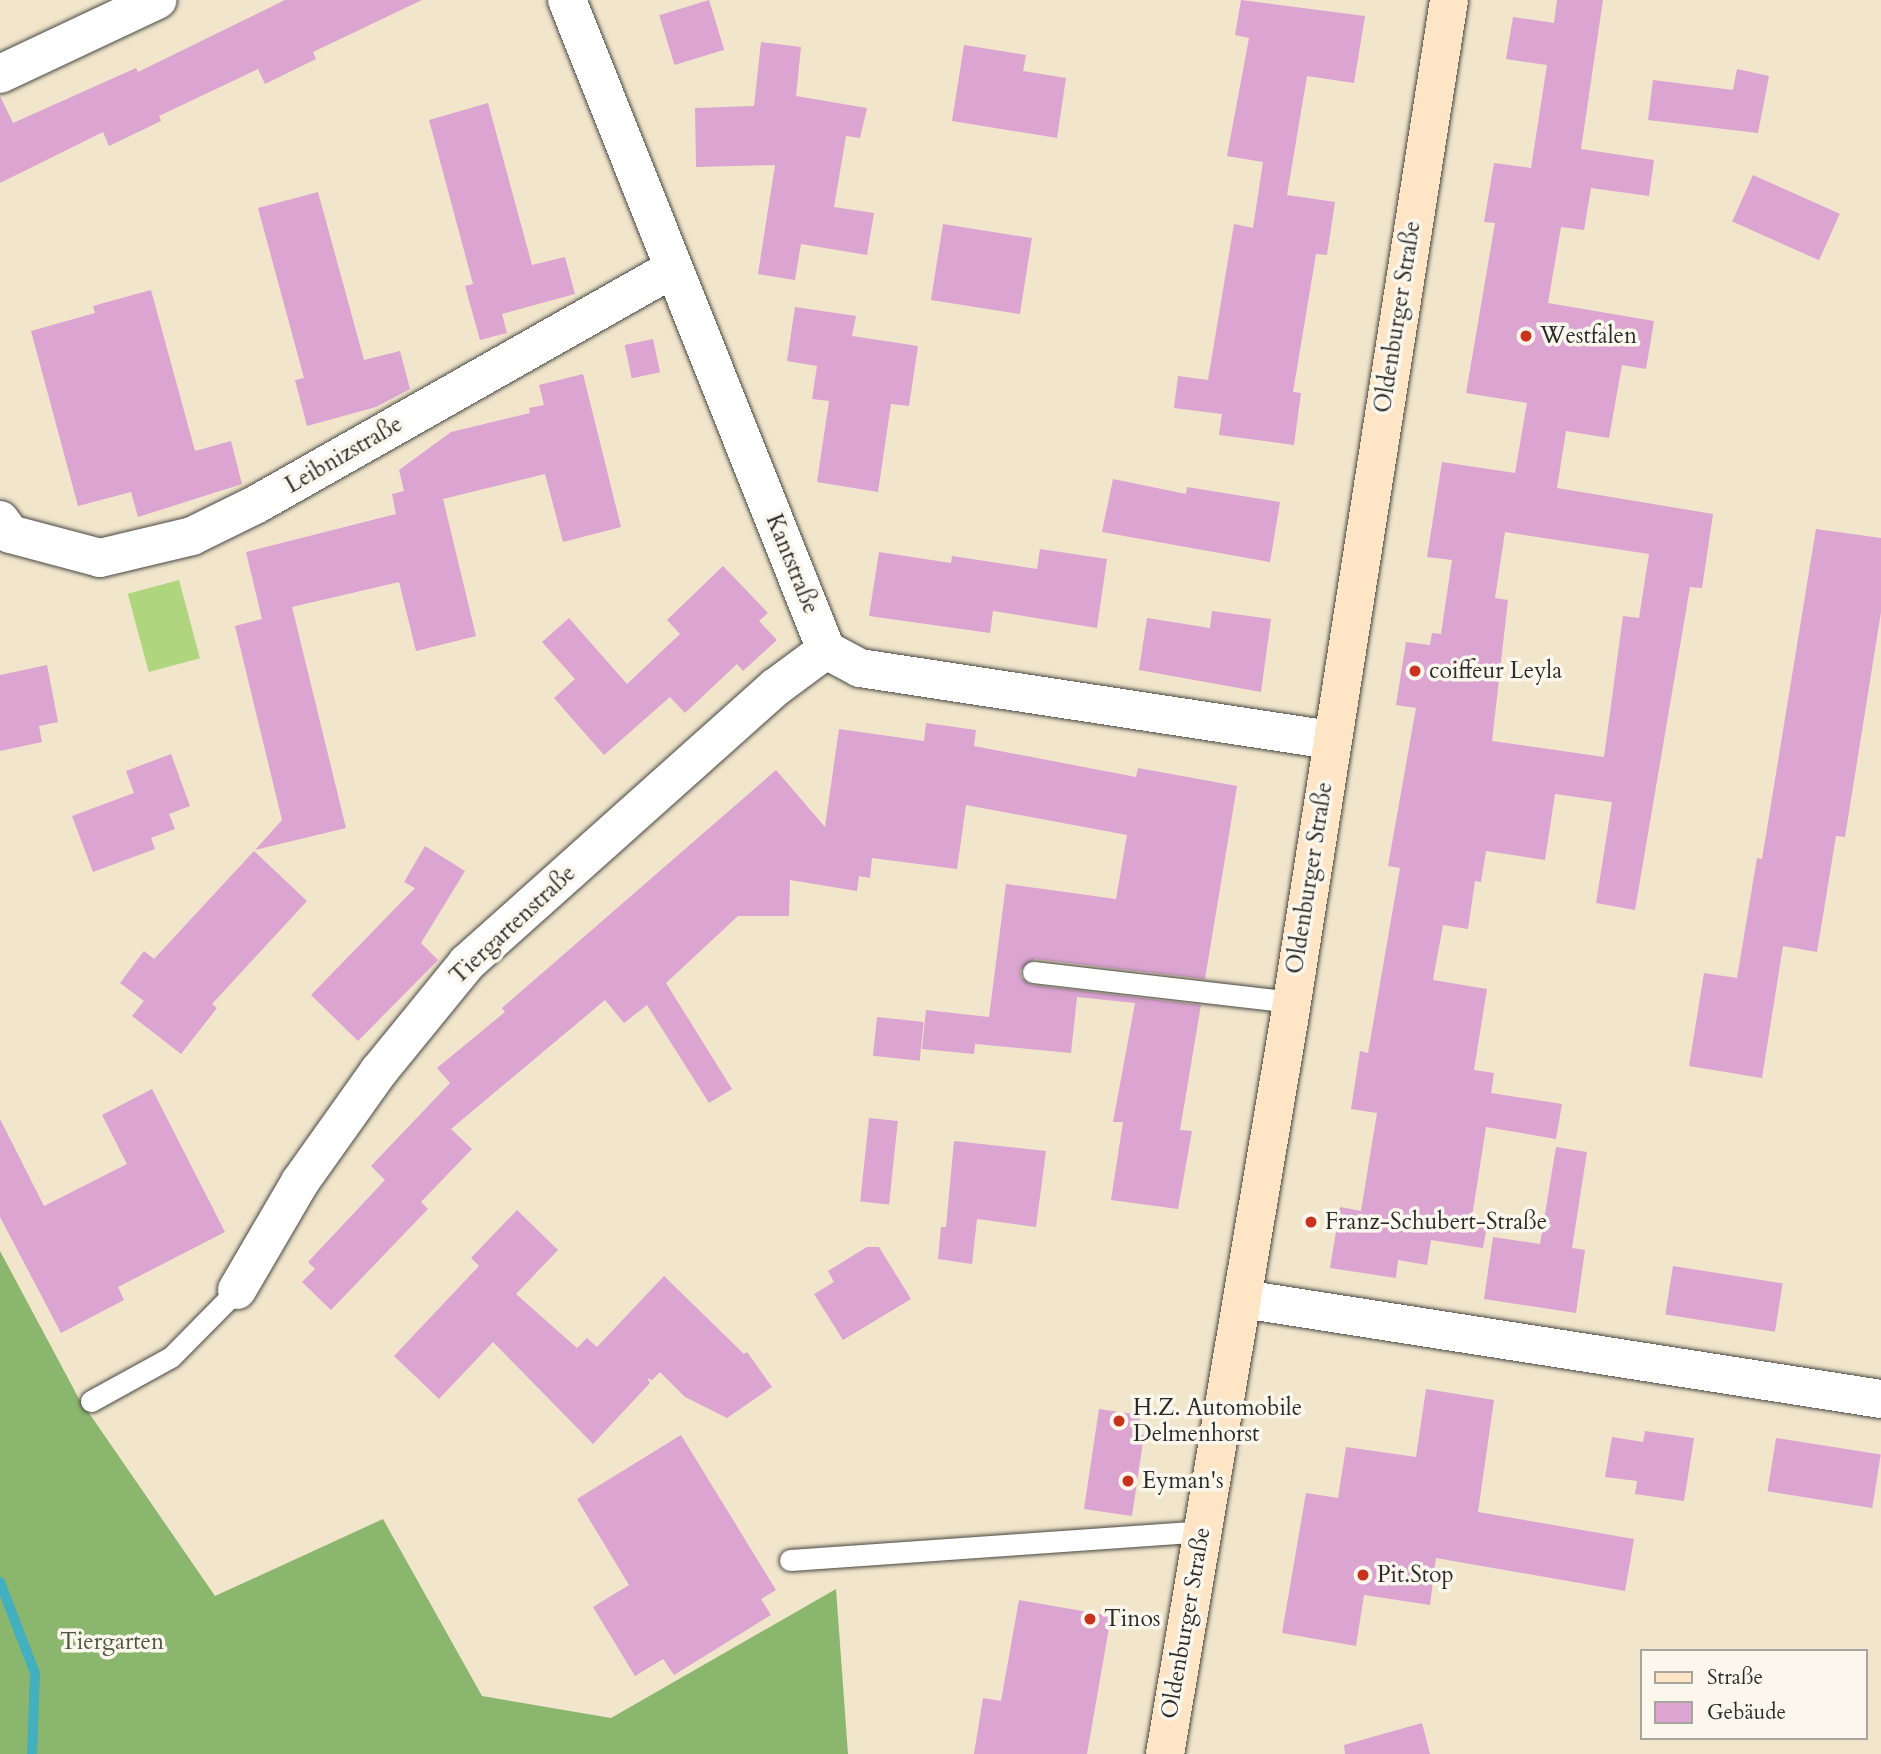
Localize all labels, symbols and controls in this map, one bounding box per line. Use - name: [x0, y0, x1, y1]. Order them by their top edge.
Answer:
- street label: Oldenburger Straße: [1369, 219, 1427, 415]
- place label: Westfalen: [1540, 322, 1637, 350]
- marker: Westfalen: [1518, 328, 1534, 344]
- street label: Leibnizstraße: [281, 410, 407, 500]
- street label: Kantstraße: [760, 510, 824, 618]
- place label: coiffeur Leyla: [1429, 657, 1562, 685]
- marker: coiffeur Leyla: [1407, 663, 1423, 679]
- street label: Oldenburger Straße: [1281, 780, 1339, 976]
- street label: Tiergartenstraße: [444, 860, 582, 990]
- place label: Franz-Schubert-Straße: [1325, 1208, 1547, 1236]
- marker: Franz-Schubert-Straße: [1303, 1214, 1319, 1230]
- place label: H.Z. Automobile Delmenhorst: [1133, 1394, 1302, 1448]
- marker: H.Z. Automobile Delmenhorst: [1111, 1413, 1127, 1429]
- place label: Eyman's: [1142, 1467, 1224, 1495]
- marker: Eyman's: [1120, 1473, 1136, 1489]
- street label: Oldenburger Straße: [1156, 1525, 1216, 1721]
- place label: Pit.Stop: [1377, 1561, 1454, 1589]
- marker: Pit.Stop: [1355, 1567, 1371, 1583]
- place label: Tinos: [1104, 1605, 1161, 1633]
- marker: Tinos: [1082, 1611, 1098, 1627]
- park label: Tiergarten: [60, 1628, 164, 1656]
- legend: [1640, 1649, 1867, 1740]
- text: Straße: [1707, 1663, 1763, 1692]
- text: Gebäude: [1707, 1698, 1786, 1727]

